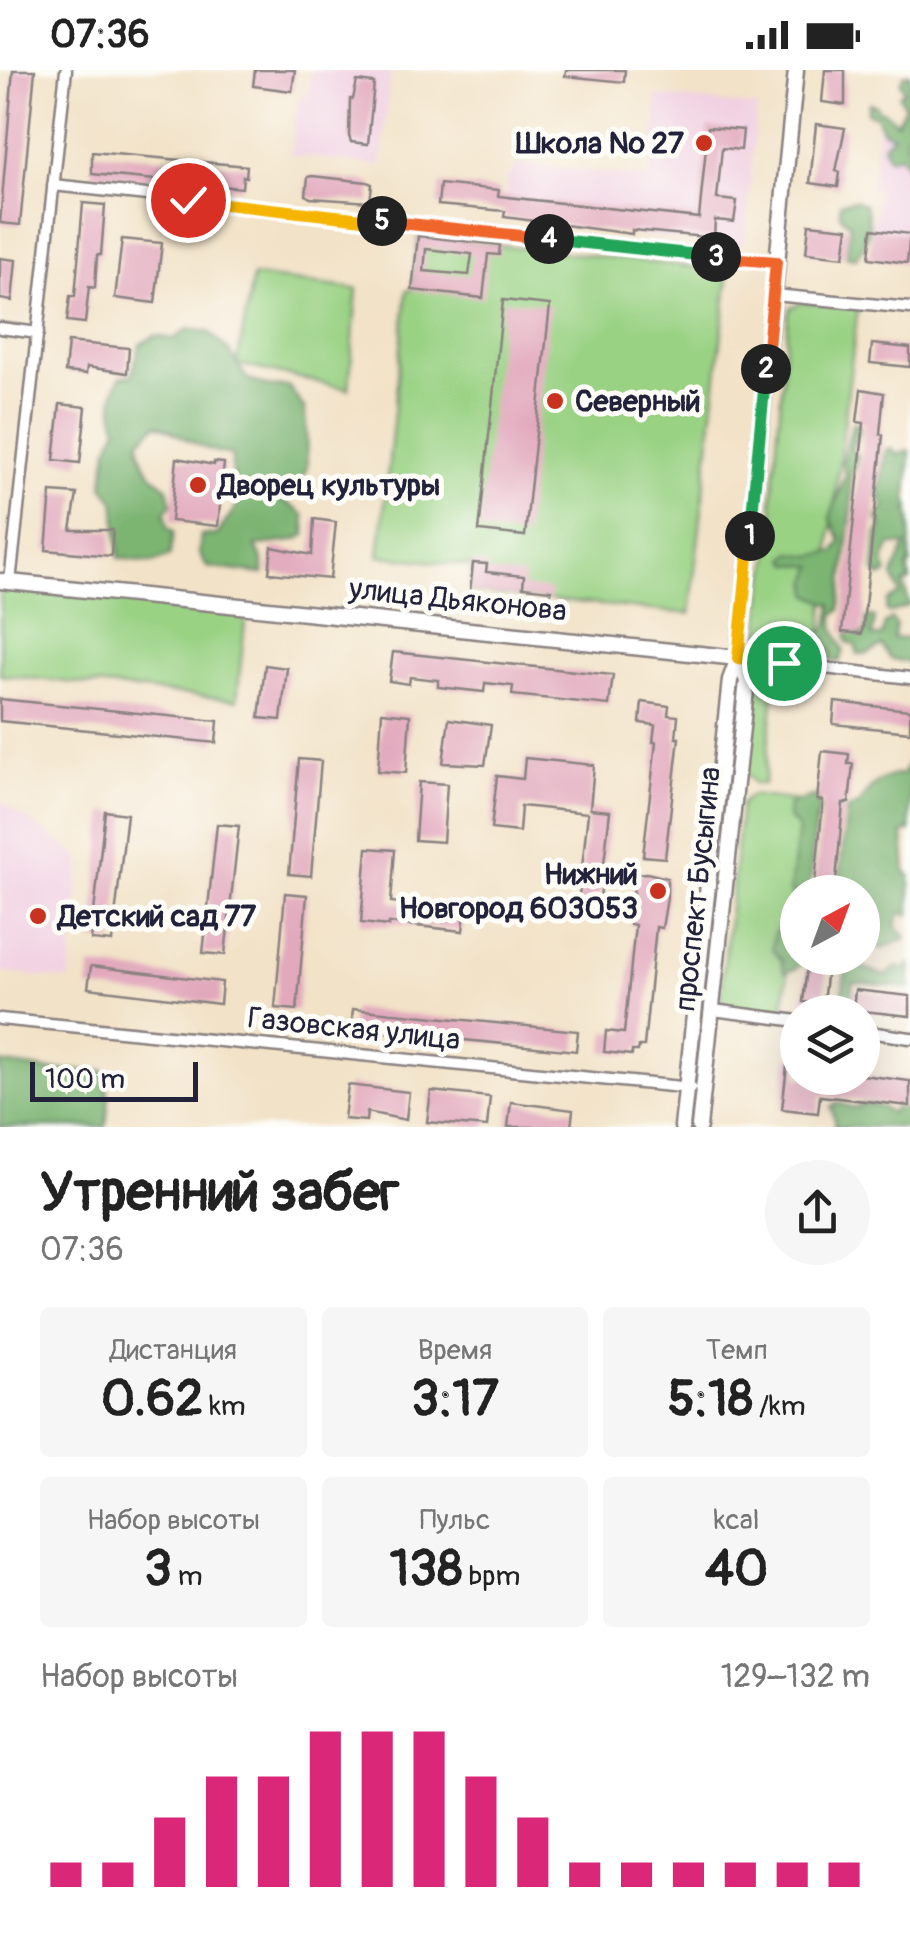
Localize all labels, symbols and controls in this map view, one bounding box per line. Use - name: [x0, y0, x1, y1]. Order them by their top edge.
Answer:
- text: 07:36: [50, 11, 150, 59]
- place label: Школа № 27: [515, 125, 684, 162]
- marker: Школа № 27: [693, 132, 715, 154]
- pin: [146, 158, 231, 243]
- icon: check: [161, 173, 216, 228]
- pin: 5: [357, 196, 407, 246]
- text: 5: [374, 203, 390, 238]
- pin: 4: [524, 214, 574, 264]
- text: 4: [541, 221, 557, 256]
- pin: 3: [691, 232, 741, 282]
- text: 3: [708, 239, 724, 274]
- pin: 2: [741, 344, 791, 394]
- text: 2: [758, 351, 774, 386]
- place label: Северный: [575, 383, 701, 420]
- marker: Северный: [544, 390, 566, 412]
- place label: Дворец культуры: [216, 467, 440, 504]
- marker: Дворец культуры: [187, 474, 209, 496]
- pin: 1: [725, 511, 775, 561]
- text: 1: [745, 518, 755, 553]
- street label: улица Дьяконова: [346, 570, 569, 630]
- pin: [742, 621, 827, 706]
- icon: arrive: [757, 636, 812, 691]
- street label: проспект Бусыгина: [667, 765, 729, 1013]
- place label: Нижний Новгород 603053: [399, 856, 638, 927]
- north arrow: [780, 875, 880, 975]
- map controls: [780, 875, 880, 1095]
- marker: Нижний Новгород 603053: [647, 880, 669, 902]
- place label: Детский сад 77: [56, 898, 256, 935]
- marker: Детский сад 77: [27, 905, 49, 927]
- button: layers: [780, 995, 880, 1095]
- street label: Газовская улица: [246, 999, 462, 1059]
- scale bar: [30, 1057, 198, 1102]
- text: 100 m: [45, 1062, 125, 1097]
- text: Утренний забег: [40, 1158, 399, 1227]
- button: share: [765, 1160, 870, 1265]
- text: 07:36: [40, 1230, 124, 1270]
- text: Дистанция: [110, 1333, 237, 1368]
- text: Время: [418, 1333, 492, 1368]
- text: Темп: [706, 1333, 768, 1368]
- text: 0.62: [101, 1368, 203, 1431]
- text: 3:17: [411, 1368, 499, 1431]
- text: 5:18: [668, 1368, 753, 1431]
- text: km: [203, 1389, 246, 1424]
- text: /km: [753, 1389, 806, 1424]
- text: Набор высоты: [87, 1503, 260, 1538]
- text: Пульс: [420, 1503, 490, 1538]
- text: kcal: [714, 1503, 759, 1538]
- text: 3: [144, 1538, 172, 1601]
- text: 138: [390, 1538, 462, 1601]
- text: 40: [705, 1538, 768, 1601]
- text: m: [172, 1559, 203, 1594]
- text: bpm: [462, 1559, 520, 1594]
- text: Набор высоты: [40, 1657, 238, 1697]
- text: 129–132 m: [721, 1657, 870, 1697]

